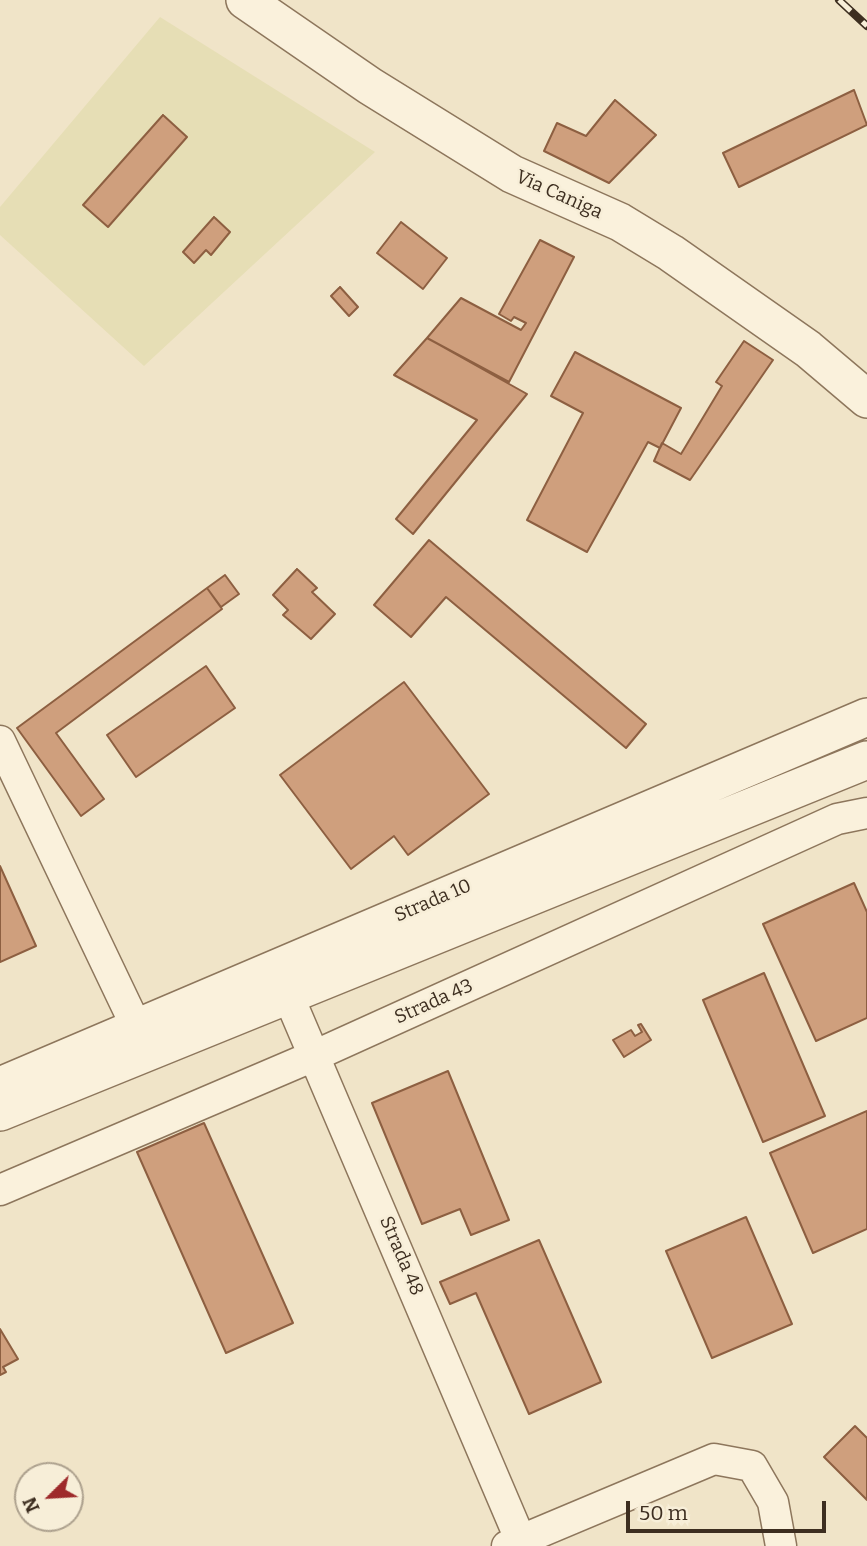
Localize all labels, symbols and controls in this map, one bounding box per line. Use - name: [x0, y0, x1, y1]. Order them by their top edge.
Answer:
- street label: Via Caniga: [512, 166, 606, 224]
- street label: Strada 10: [391, 875, 475, 927]
- street label: Strada 43: [391, 975, 477, 1029]
- street label: Strada 48: [374, 1213, 428, 1299]
- north arrow: [14, 1462, 84, 1532]
- scale bar: [629, 1486, 828, 1530]
- text: N: [18, 1494, 45, 1516]
- text: 50 m: [639, 1500, 688, 1526]

